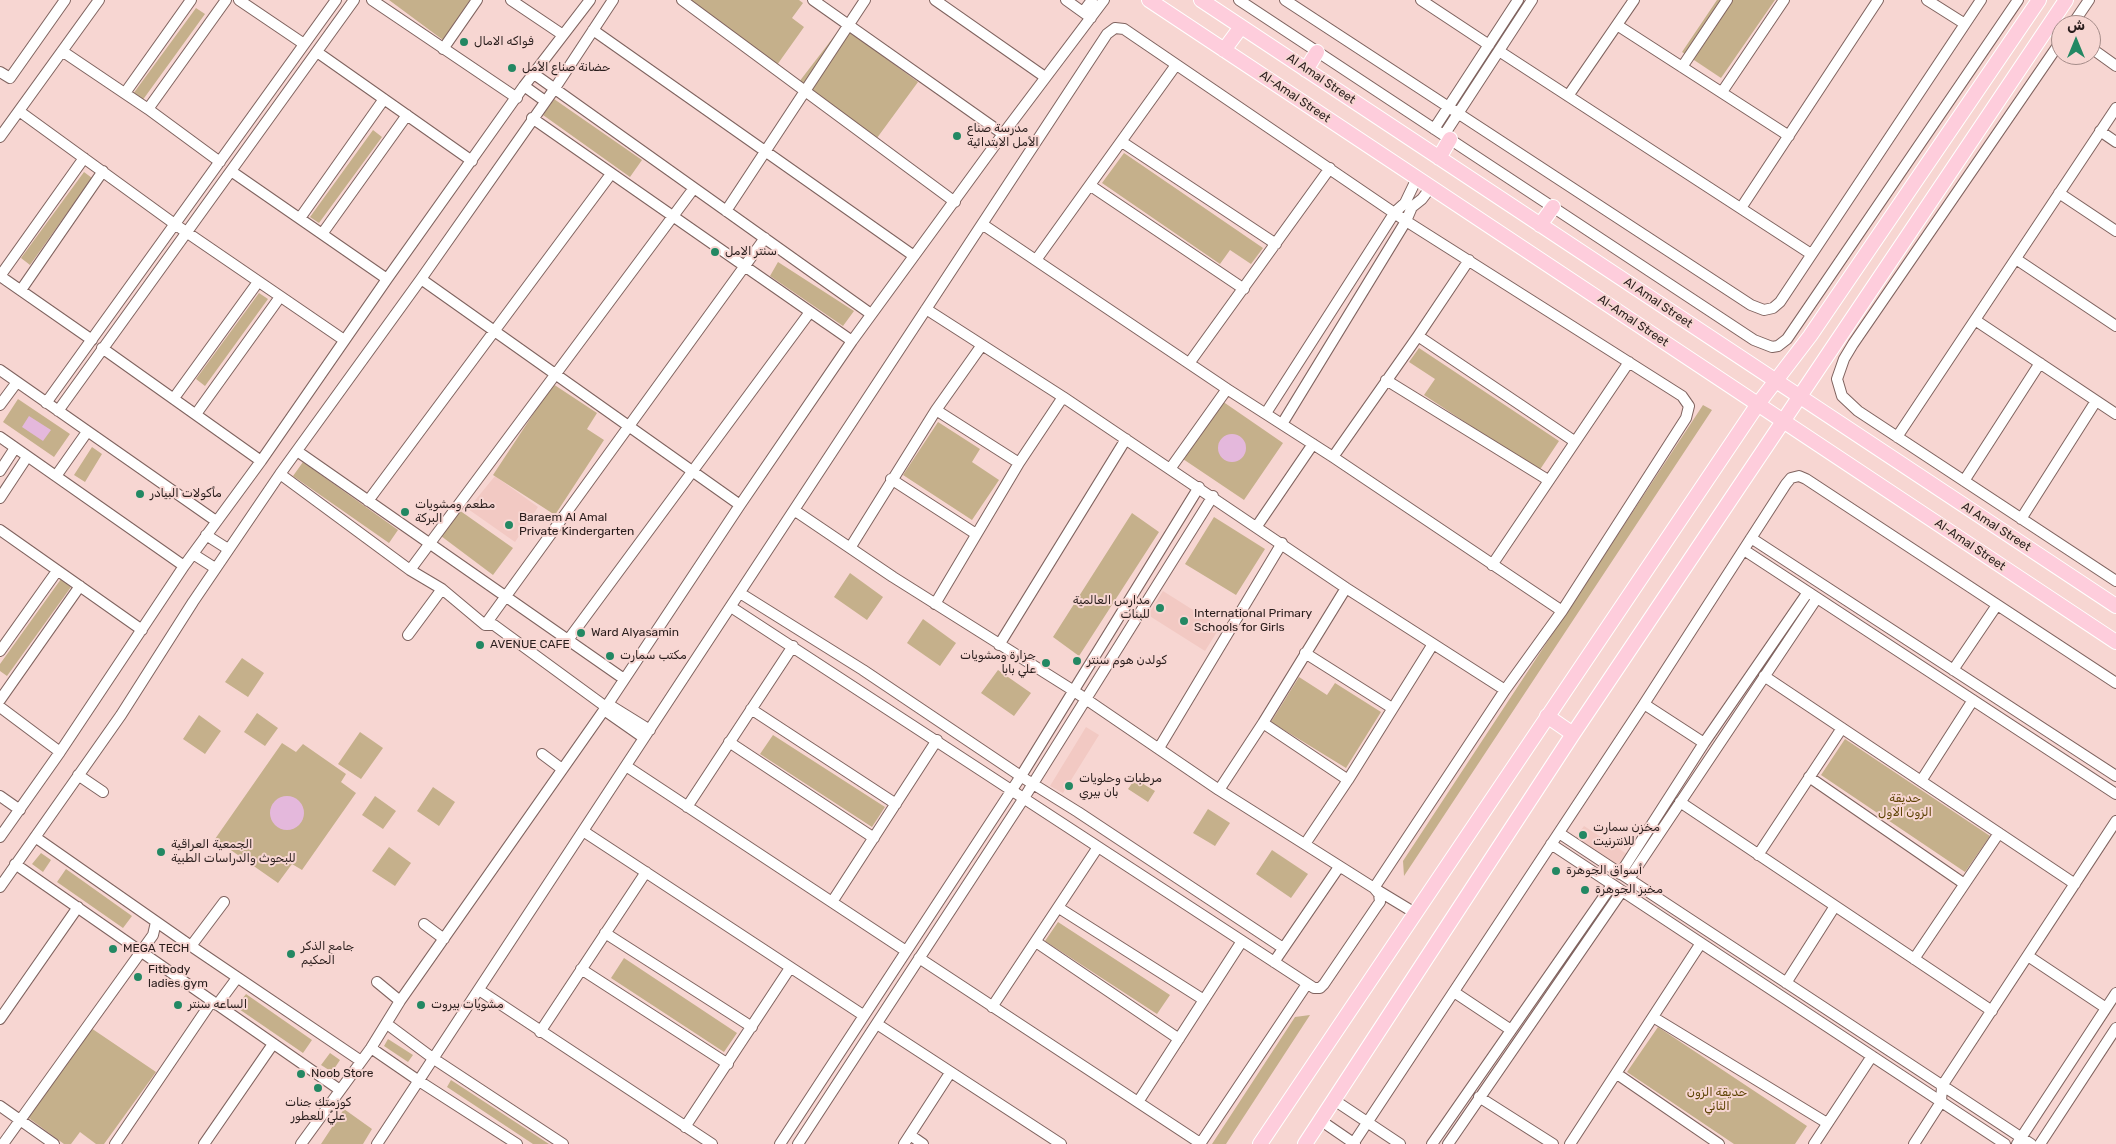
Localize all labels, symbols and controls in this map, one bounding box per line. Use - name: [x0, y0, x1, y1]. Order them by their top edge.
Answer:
- north arrow: [2051, 15, 2101, 65]
- text: ش: [2067, 17, 2085, 34]
- place label: فواكه الامال: [474, 35, 534, 49]
- marker: فواكه الامال: [458, 36, 470, 48]
- street label: Al Amal Street: [1284, 51, 1358, 107]
- place label: حضانة صناع الأمل: [522, 61, 610, 75]
- marker: حضانة صناع الأمل: [506, 62, 518, 74]
- street label: Al-Amal Street: [1257, 68, 1333, 126]
- place label: مدرسة صناع الأمل الابتدائية: [967, 122, 1039, 150]
- marker: مدرسة صناع الأمل الابتدائية: [951, 130, 963, 142]
- place label: سنتر الامل: [725, 245, 777, 259]
- marker: سنتر الامل: [709, 246, 721, 258]
- street label: Al Amal Street: [1621, 275, 1695, 331]
- street label: Al-Amal Street: [1595, 292, 1671, 350]
- place label: مأكولات البيادر: [150, 487, 222, 501]
- marker: مأكولات البيادر: [134, 488, 146, 500]
- place label: مطعم ومشويات البركة: [415, 498, 495, 526]
- street label: Al Amal Street: [1959, 499, 2033, 555]
- marker: مطعم ومشويات البركة: [399, 506, 411, 518]
- place label: Baraem Al Amal Private Kindergarten: [519, 511, 634, 539]
- street label: Al-Amal Street: [1932, 516, 2008, 574]
- marker: Baraem Al Amal Private Kindergarten: [503, 519, 515, 531]
- place label: مدارس العالمية للبنات: [1073, 594, 1150, 622]
- marker: مدارس العالمية للبنات: [1154, 602, 1166, 614]
- place label: International Primary Schools for Girls: [1194, 607, 1312, 635]
- marker: International Primary Schools for Girls: [1178, 615, 1190, 627]
- place label: Ward Alyasamin: [591, 626, 679, 640]
- marker: Ward Alyasamin: [575, 627, 587, 639]
- place label: AVENUE CAFE: [490, 638, 570, 652]
- marker: AVENUE CAFE: [474, 639, 486, 651]
- place label: مكتب سمارت: [620, 649, 687, 663]
- place label: جزارة ومشويات علي بابا: [960, 649, 1036, 677]
- marker: مكتب سمارت: [604, 650, 616, 662]
- place label: كولدن هوم سنتر: [1087, 654, 1167, 668]
- marker: كولدن هوم سنتر: [1071, 655, 1083, 667]
- marker: جزارة ومشويات علي بابا: [1040, 657, 1052, 669]
- place label: مرطبات وحلويات بان بيري: [1079, 772, 1162, 800]
- marker: مرطبات وحلويات بان بيري: [1063, 780, 1075, 792]
- park label: حديقة الزون الاول: [1878, 792, 1932, 820]
- place label: مخزن سمارت للانترنيت: [1593, 821, 1660, 849]
- marker: مخزن سمارت للانترنيت: [1577, 829, 1589, 841]
- place label: الجمعية العراقية للبحوث والدراسات الطبية: [171, 838, 296, 866]
- marker: الجمعية العراقية للبحوث والدراسات الطبية: [155, 846, 167, 858]
- place label: أسواق الجوهرة: [1566, 864, 1642, 878]
- marker: أسواق الجوهرة: [1550, 865, 1562, 877]
- place label: مخبز الجوهرة: [1595, 883, 1663, 897]
- marker: مخبز الجوهرة: [1579, 884, 1591, 896]
- place label: جامع الذكر الحكيم: [301, 940, 354, 968]
- place label: MEGA TECH: [123, 942, 189, 956]
- marker: MEGA TECH: [107, 943, 119, 955]
- marker: جامع الذكر الحكيم: [285, 948, 297, 960]
- place label: Fitbody ladies gym: [148, 963, 208, 991]
- marker: Fitbody ladies gym: [132, 971, 144, 983]
- place label: الساعه سنتر: [188, 998, 247, 1012]
- place label: مشويات بيروت: [431, 998, 504, 1012]
- marker: الساعه سنتر: [172, 999, 184, 1011]
- marker: مشويات بيروت: [415, 999, 427, 1011]
- place label: Noob Store: [311, 1067, 373, 1081]
- marker: Noob Store: [295, 1068, 307, 1080]
- marker: كوزمتك جنات عليٌ للعطور: [312, 1082, 324, 1094]
- park label: حديقة الزون الثاني: [1687, 1086, 1747, 1114]
- place label: كوزمتك جنات عليٌ للعطور: [285, 1096, 351, 1124]

